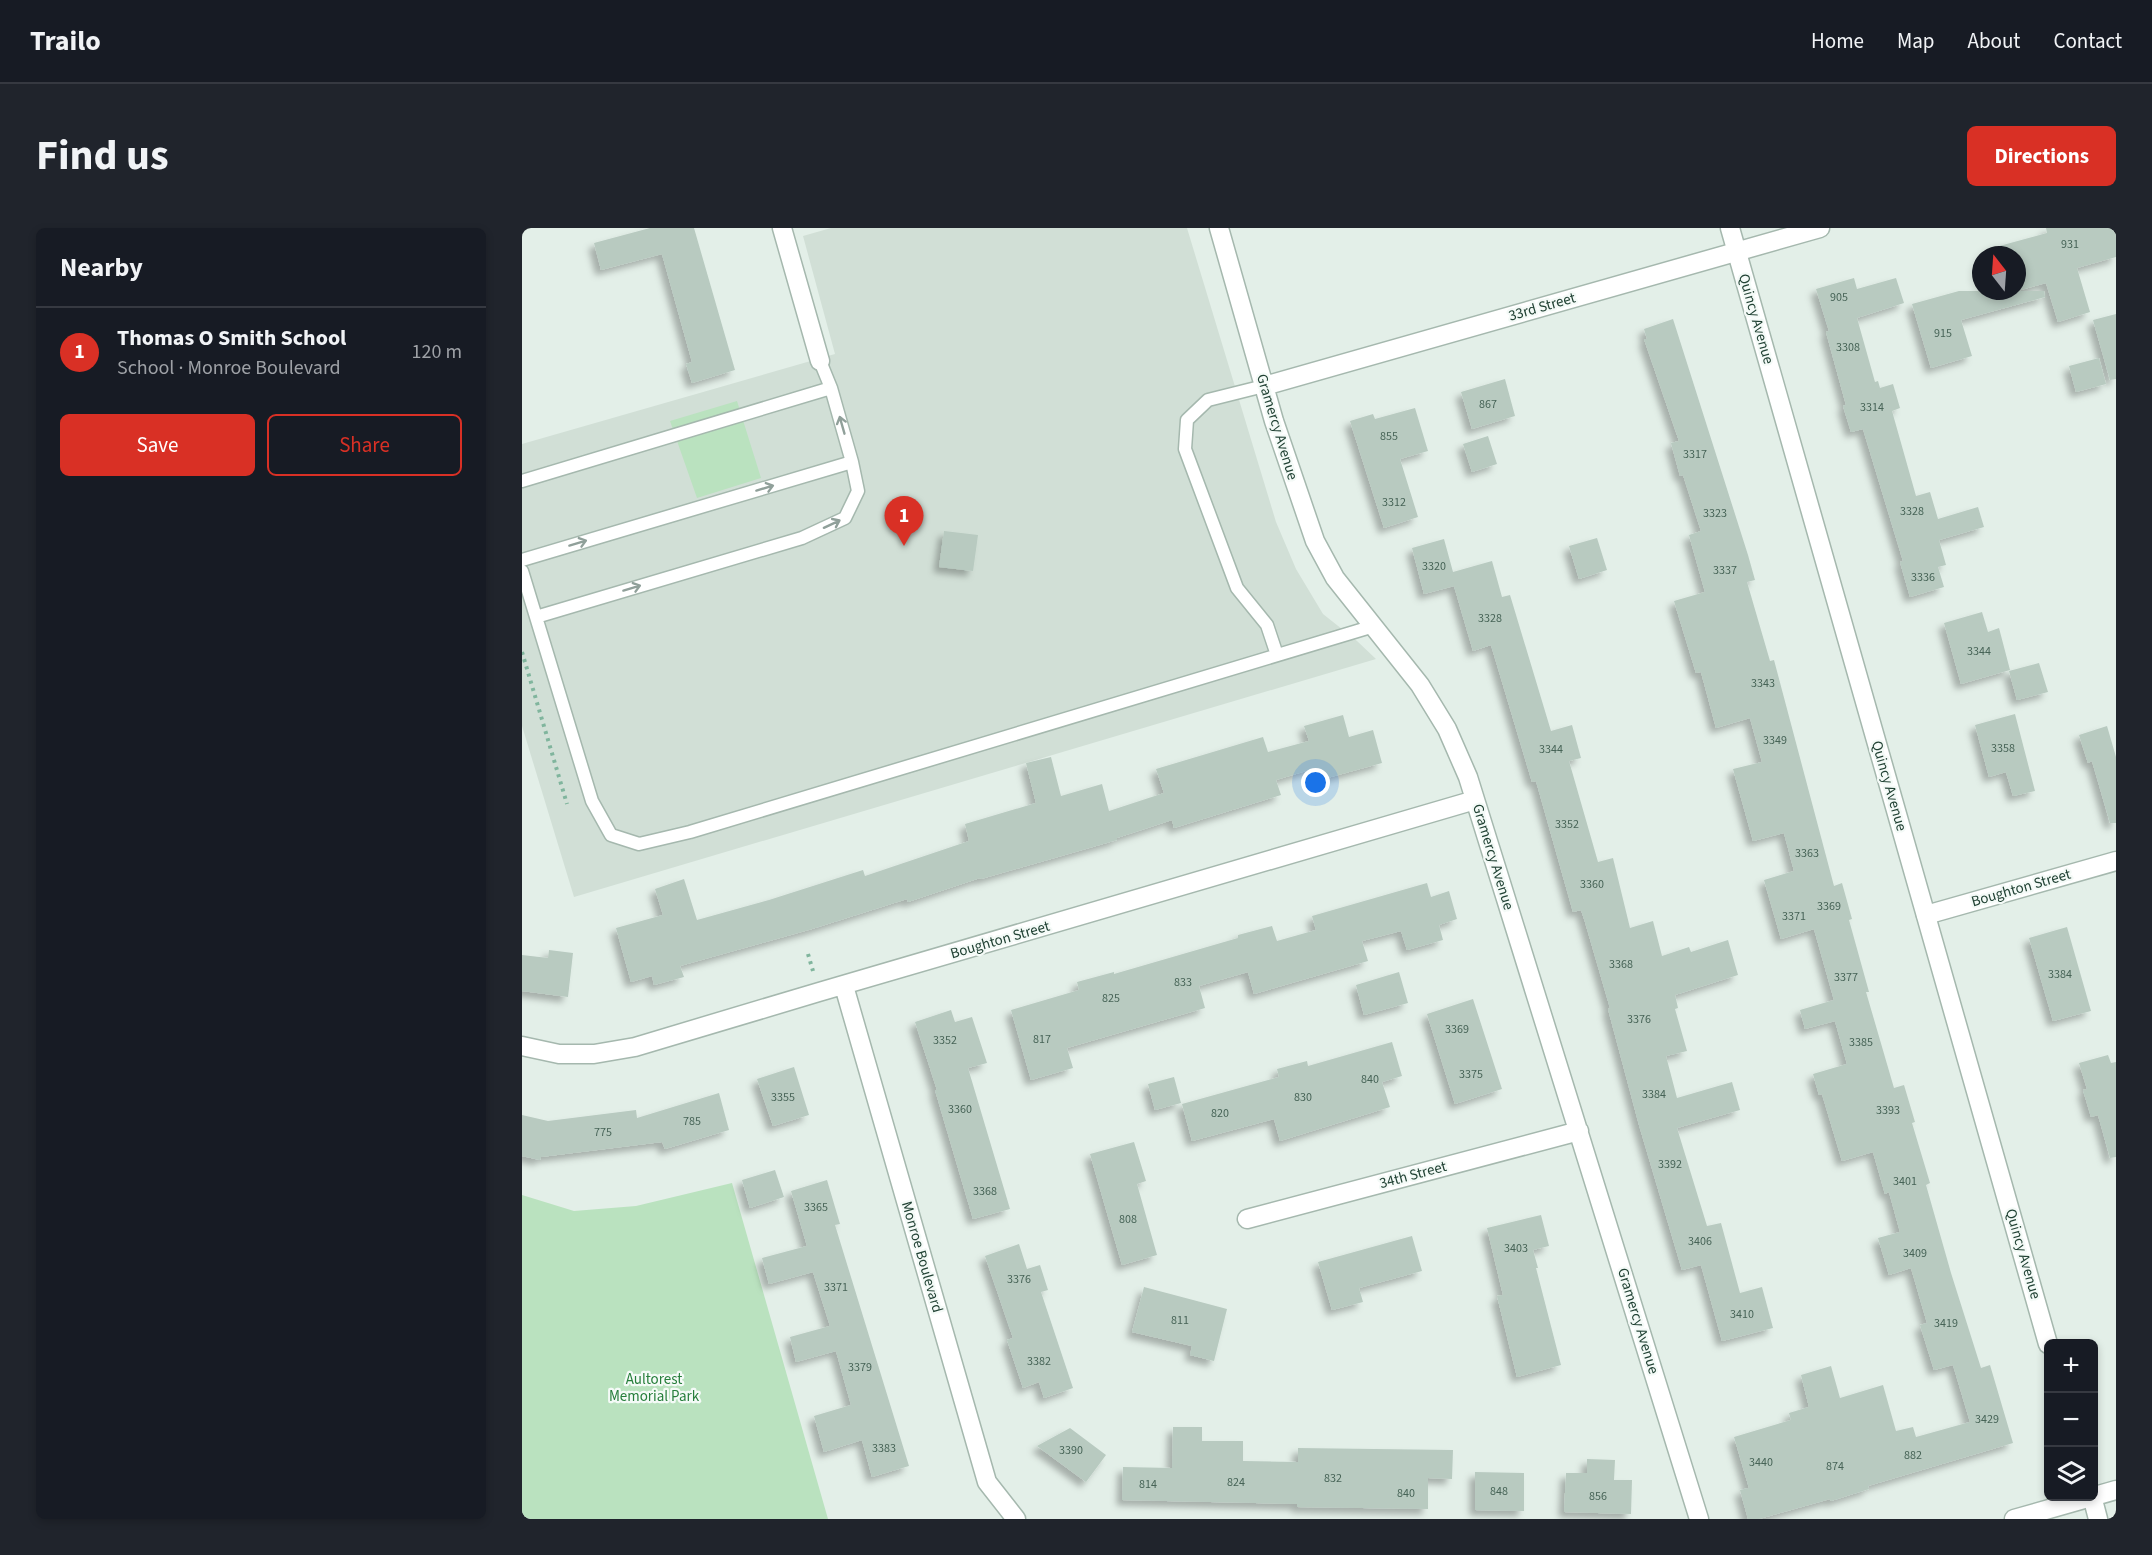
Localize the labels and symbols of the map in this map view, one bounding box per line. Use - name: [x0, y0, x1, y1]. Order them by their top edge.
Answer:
- house number: 931: [2061, 236, 2079, 253]
- north arrow: [1972, 246, 2026, 300]
- street label: Quincy Avenue: [1733, 271, 1779, 367]
- street label: 33rd Street: [1506, 287, 1578, 327]
- house number: 905: [1830, 289, 1848, 306]
- house number: 915: [1934, 325, 1952, 342]
- house number: 3308: [1836, 339, 1860, 356]
- street label: Gramercy Avenue: [1251, 371, 1303, 483]
- house number: 867: [1479, 396, 1497, 413]
- house number: 3314: [1860, 399, 1884, 416]
- one-way arrow: [836, 416, 847, 435]
- house number: 855: [1380, 428, 1398, 445]
- house number: 3317: [1683, 446, 1707, 463]
- one-way arrow: [755, 482, 774, 493]
- house number: 3312: [1382, 494, 1406, 511]
- pin: 1: [884, 496, 923, 546]
- house number: 3328: [1900, 503, 1924, 520]
- house number: 3323: [1703, 505, 1727, 522]
- one-way arrow: [822, 517, 840, 529]
- one-way arrow: [568, 537, 587, 548]
- house number: 3320: [1422, 558, 1446, 575]
- house number: 3337: [1713, 562, 1737, 579]
- house number: 3336: [1911, 569, 1935, 586]
- one-way arrow: [622, 582, 641, 593]
- house number: 3328: [1478, 610, 1502, 627]
- house number: 3344: [1967, 643, 1991, 660]
- house number: 3343: [1751, 675, 1775, 692]
- house number: 3349: [1763, 732, 1787, 749]
- street label: Quincy Avenue: [1866, 738, 1912, 834]
- house number: 3358: [1991, 740, 2015, 757]
- house number: 3344: [1539, 741, 1563, 758]
- your location: [1301, 768, 1330, 797]
- street label: Gramercy Avenue: [1467, 801, 1519, 913]
- house number: 3352: [1555, 816, 1579, 833]
- house number: 3363: [1795, 845, 1819, 862]
- street label: Boughton Street: [1969, 864, 2073, 912]
- house number: 3360: [1580, 876, 1604, 893]
- house number: 3369: [1817, 898, 1841, 915]
- house number: 3371: [1782, 908, 1806, 925]
- street label: Boughton Street: [948, 916, 1052, 964]
- house number: 3368: [1609, 956, 1633, 973]
- house number: 3384: [2048, 966, 2072, 983]
- house number: 3377: [1834, 969, 1858, 986]
- house number: 833: [1174, 974, 1192, 991]
- house number: 825: [1102, 990, 1120, 1007]
- house number: 3376: [1627, 1011, 1651, 1028]
- house number: 3369: [1445, 1021, 1469, 1038]
- house number: 817: [1033, 1031, 1051, 1048]
- house number: 3352: [933, 1032, 957, 1049]
- house number: 3385: [1849, 1034, 1873, 1051]
- house number: 3375: [1459, 1066, 1483, 1083]
- house number: 840: [1361, 1071, 1379, 1088]
- house number: 3384: [1642, 1086, 1666, 1103]
- house number: 3355: [771, 1089, 795, 1106]
- house number: 830: [1294, 1089, 1312, 1106]
- house number: 3360: [948, 1101, 972, 1118]
- house number: 3393: [1876, 1102, 1900, 1119]
- house number: 820: [1211, 1105, 1229, 1122]
- house number: 785: [683, 1113, 701, 1130]
- house number: 775: [594, 1124, 612, 1141]
- street label: 34th Street: [1377, 1156, 1449, 1194]
- house number: 3392: [1658, 1156, 1682, 1173]
- house number: 3401: [1893, 1173, 1917, 1190]
- house number: 3368: [973, 1183, 997, 1200]
- house number: 3365: [804, 1199, 828, 1216]
- street label: Monroe Boulevard: [896, 1199, 948, 1315]
- street label: Quincy Avenue: [2000, 1206, 2046, 1302]
- house number: 808: [1119, 1211, 1137, 1228]
- house number: 3406: [1688, 1233, 1712, 1250]
- house number: 3403: [1504, 1240, 1528, 1257]
- house number: 3409: [1903, 1245, 1927, 1262]
- street label: Gramercy Avenue: [1612, 1265, 1664, 1377]
- house number: 3376: [1007, 1271, 1031, 1288]
- house number: 3371: [824, 1279, 848, 1296]
- house number: 3410: [1730, 1306, 1754, 1323]
- house number: 811: [1171, 1312, 1189, 1329]
- house number: 3419: [1934, 1315, 1958, 1332]
- house number: 3382: [1027, 1353, 1051, 1370]
- house number: 3379: [848, 1359, 872, 1376]
- park label: Aultorest Memorial Park: [609, 1369, 700, 1407]
- house number: 3429: [1975, 1411, 1999, 1428]
- house number: 3383: [872, 1440, 896, 1457]
- house number: 3390: [1059, 1442, 1083, 1459]
- house number: 882: [1904, 1447, 1922, 1464]
- house number: 3440: [1749, 1454, 1773, 1471]
- house number: 874: [1826, 1458, 1844, 1475]
- house number: 832: [1324, 1470, 1342, 1487]
- house number: 824: [1227, 1474, 1245, 1491]
- house number: 814: [1139, 1476, 1157, 1493]
- house number: 848: [1490, 1483, 1508, 1500]
- house number: 840: [1397, 1485, 1415, 1502]
- house number: 856: [1589, 1488, 1607, 1505]

